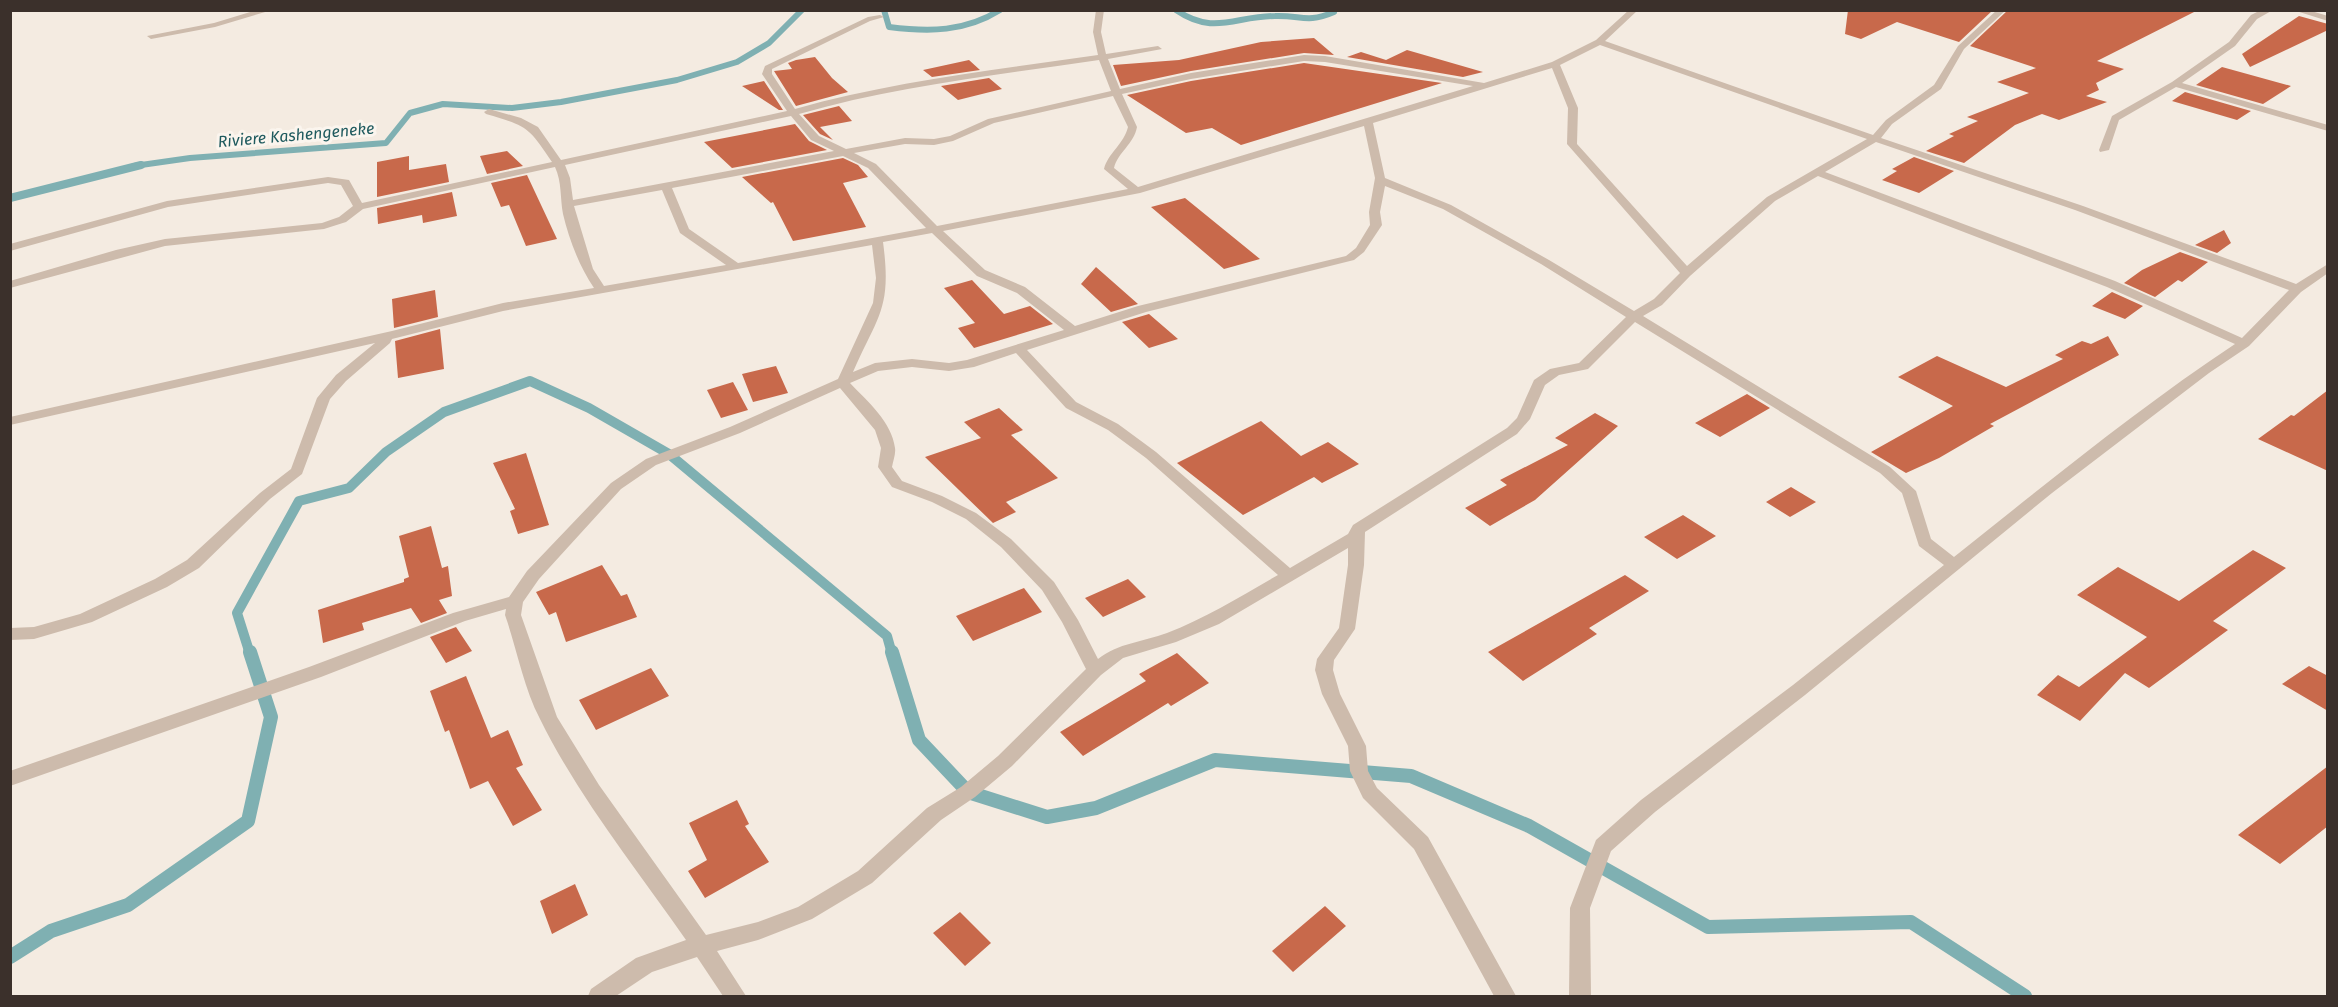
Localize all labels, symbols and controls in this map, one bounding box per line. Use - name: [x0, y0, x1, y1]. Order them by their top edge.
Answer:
- water label: Riviere Kashengeneke: [217, 119, 375, 151]

